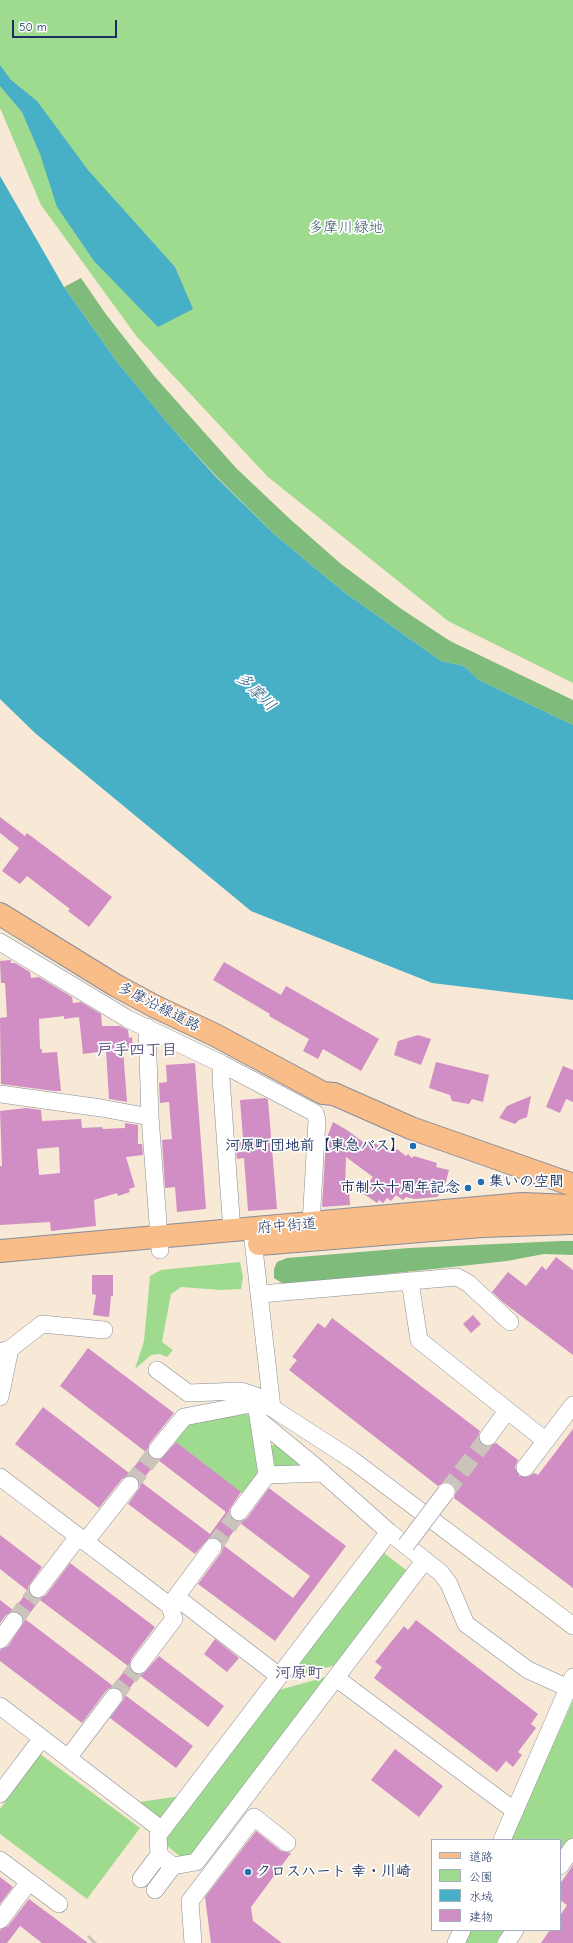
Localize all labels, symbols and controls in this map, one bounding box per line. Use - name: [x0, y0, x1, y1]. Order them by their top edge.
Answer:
- scale bar: [14, 12, 119, 38]
- text: 50 m: [19, 20, 47, 34]
- park label: 多摩川緑地: [309, 219, 383, 237]
- water label: 多摩川: [232, 668, 280, 716]
- street label: 多摩沿線道路: [115, 979, 203, 1035]
- district label: 戸手四丁目: [97, 1040, 177, 1060]
- place label: 河原町団地前【東急バス】: [225, 1137, 405, 1155]
- marker: 河原町団地前【東急バス】: [408, 1141, 418, 1151]
- place label: 集いの空間: [489, 1173, 564, 1191]
- marker: 集いの空間: [476, 1177, 486, 1187]
- place label: 市制六十周年記念: [340, 1179, 460, 1197]
- marker: 市制六十周年記念: [463, 1183, 473, 1193]
- street label: 府中街道: [256, 1214, 318, 1238]
- district label: 河原町: [275, 1663, 323, 1683]
- legend: [431, 1839, 561, 1931]
- text: 道路: [469, 1850, 493, 1864]
- place label: クロスハート 幸・川崎: [256, 1863, 411, 1881]
- marker: クロスハート 幸・川崎: [243, 1867, 253, 1877]
- text: 公園: [469, 1870, 493, 1884]
- text: 水域: [469, 1890, 493, 1904]
- text: 建物: [469, 1910, 493, 1924]

